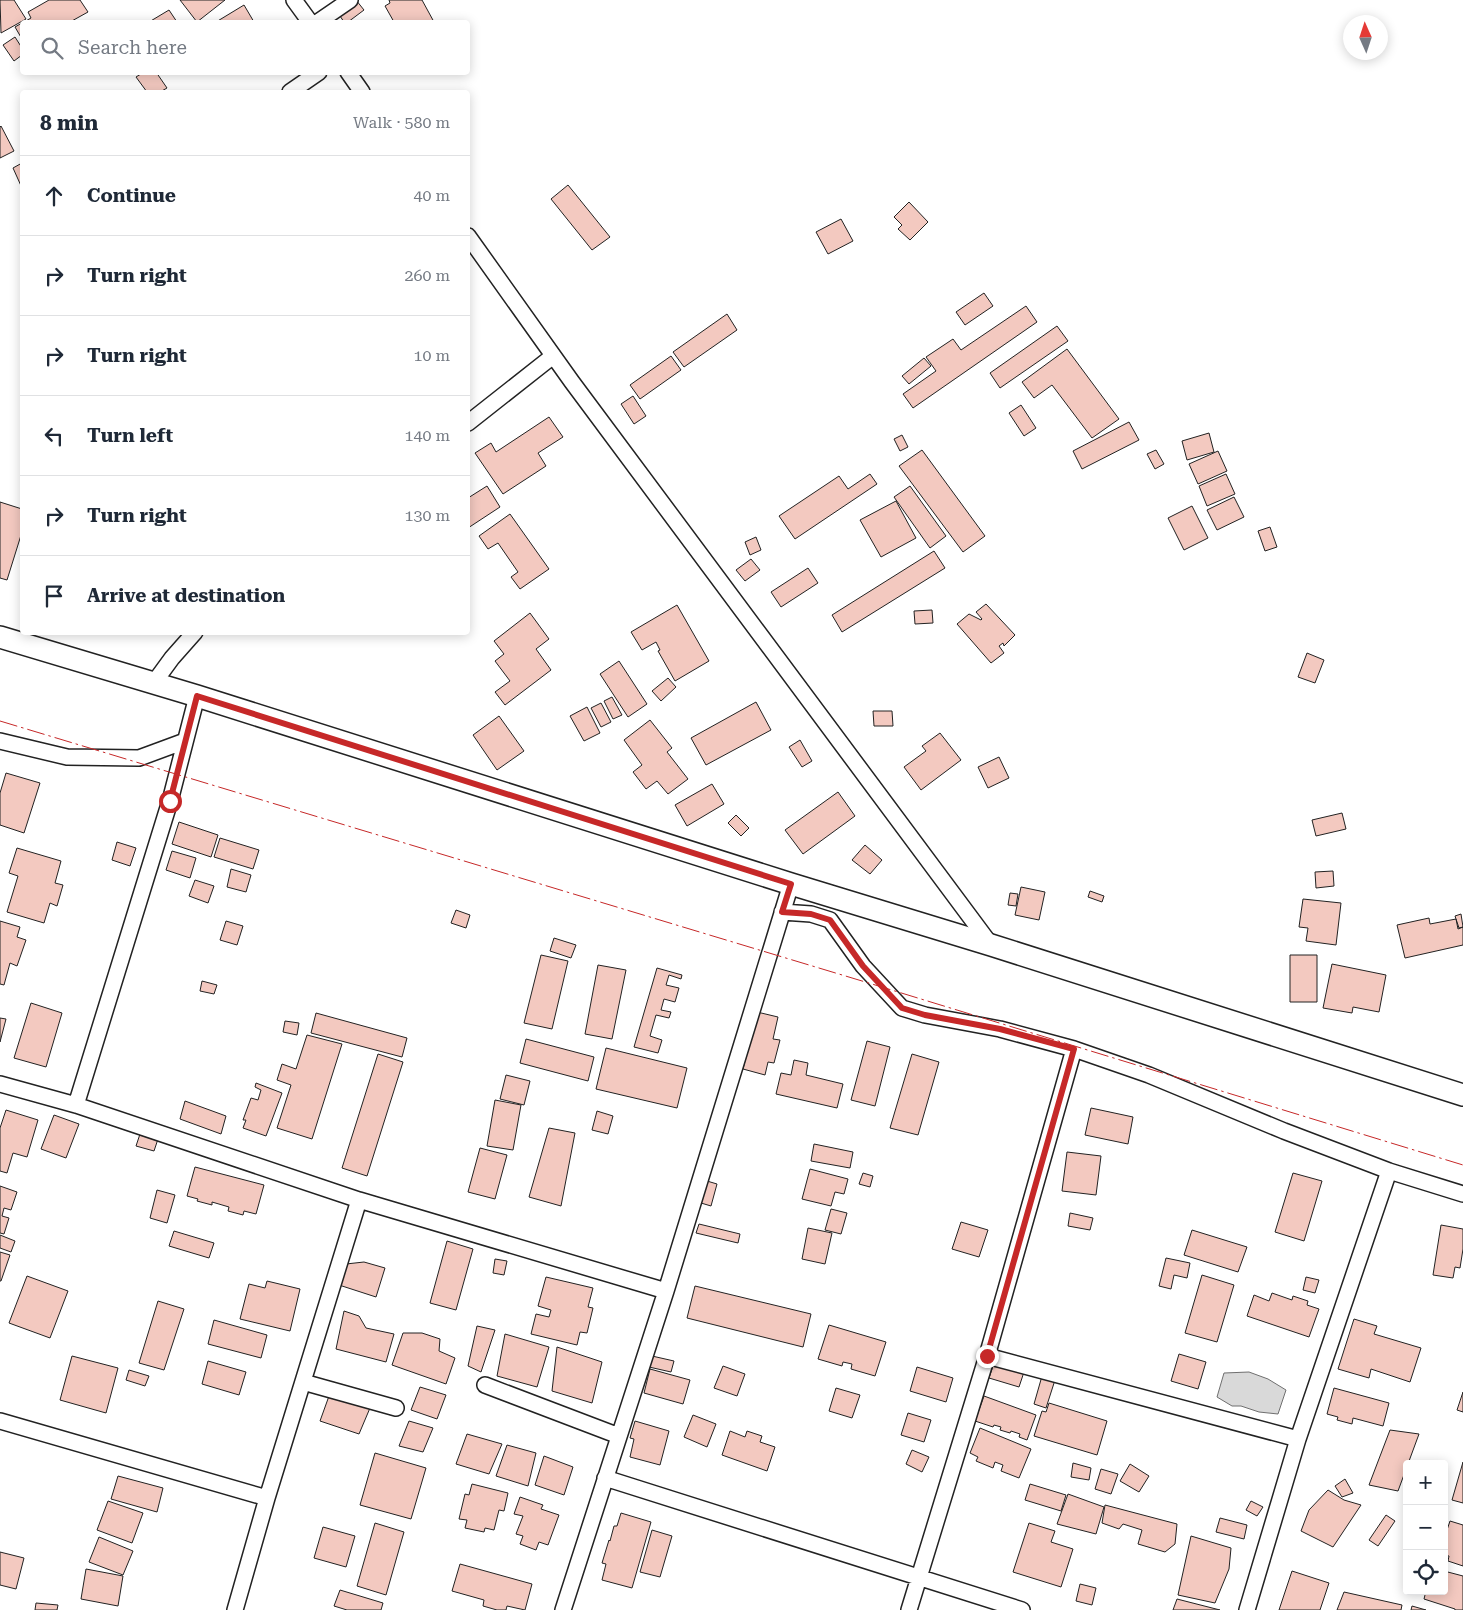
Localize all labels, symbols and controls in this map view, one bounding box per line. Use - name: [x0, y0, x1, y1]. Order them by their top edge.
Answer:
- north arrow: [1343, 15, 1388, 60]
- search box: [20, 20, 470, 75]
- icon: search: [38, 34, 66, 62]
- text: Search here: [78, 36, 187, 59]
- text: 8 min: [40, 111, 98, 135]
- text: Walk · 580 m: [353, 113, 450, 132]
- icon: ahead: [40, 182, 68, 210]
- text: Continue: [87, 184, 176, 207]
- text: 40 m: [413, 186, 450, 205]
- icon: right: [40, 262, 68, 290]
- text: Turn right: [87, 264, 187, 287]
- text: 260 m: [404, 266, 450, 285]
- icon: right: [40, 342, 68, 370]
- text: Turn right: [87, 344, 187, 367]
- text: 10 m: [413, 346, 450, 365]
- icon: left: [40, 422, 68, 450]
- text: Turn left: [87, 424, 173, 447]
- text: 140 m: [404, 426, 450, 445]
- icon: right: [40, 502, 68, 530]
- text: Turn right: [87, 504, 187, 527]
- text: 130 m: [404, 506, 450, 525]
- icon: arrive: [40, 582, 68, 610]
- text: Arrive at destination: [87, 584, 285, 607]
- route start: [159, 790, 182, 813]
- route end: [976, 1345, 999, 1368]
- map controls: [1403, 1460, 1448, 1595]
- button: +: [1403, 1460, 1448, 1505]
- button: −: [1403, 1505, 1448, 1550]
- button: locate: [1403, 1550, 1448, 1595]

